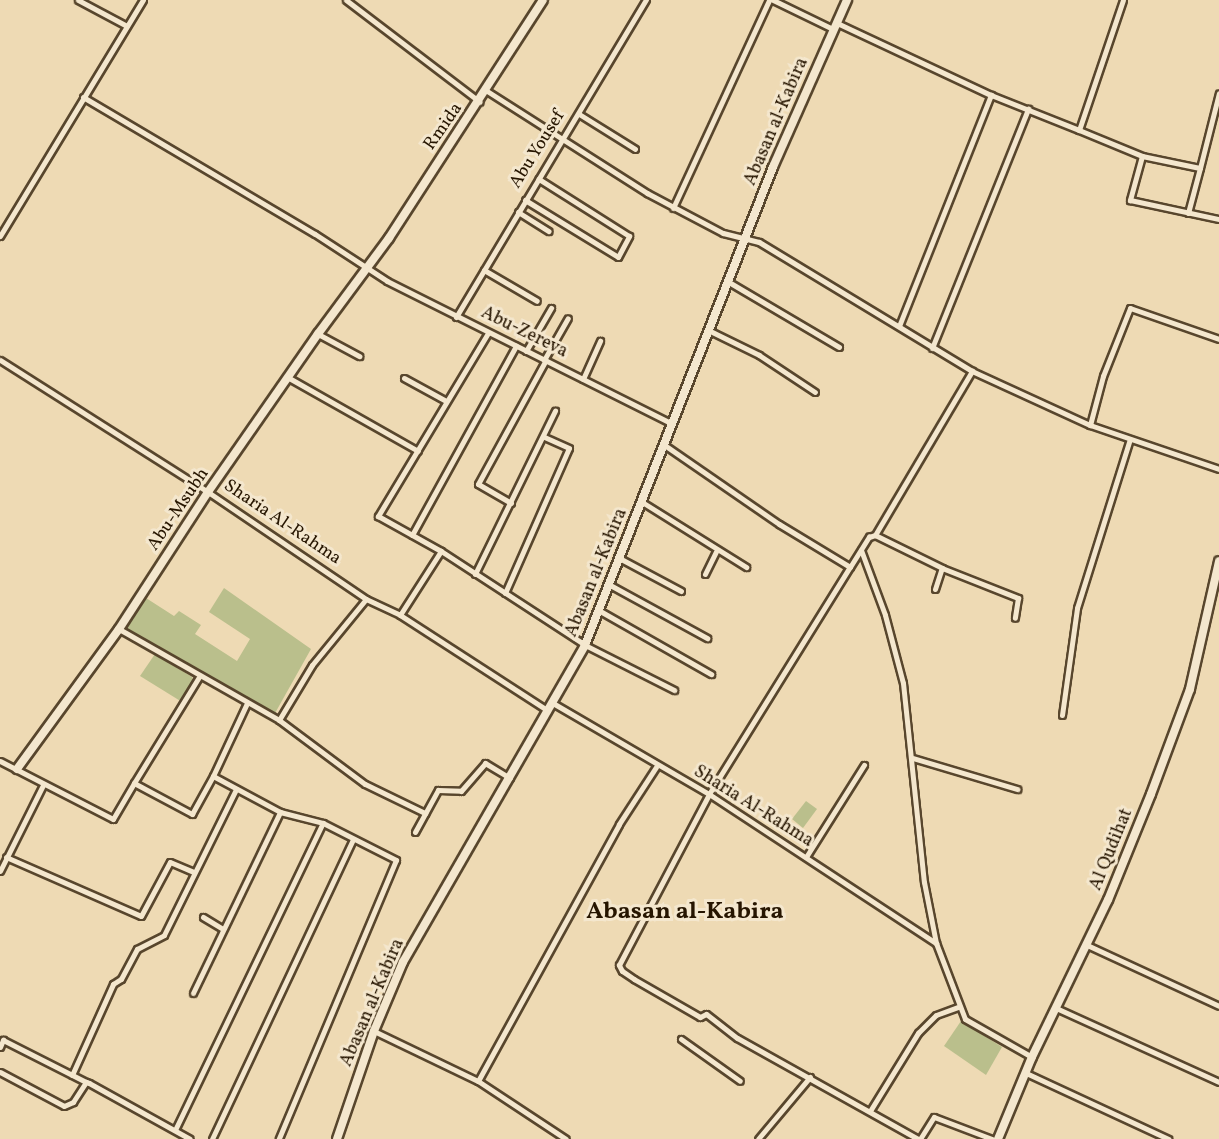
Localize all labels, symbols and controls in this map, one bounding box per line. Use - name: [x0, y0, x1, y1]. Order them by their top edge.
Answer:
- street label: Abasan al-Kabira: [740, 55, 814, 189]
- street label: Rmida: [420, 99, 468, 155]
- street label: Abu Yousef: [505, 107, 571, 193]
- street label: Abu-Zereva: [477, 303, 571, 363]
- street label: Abu-Msubh: [144, 465, 214, 555]
- street label: Sharia Al-Rahma: [219, 476, 345, 570]
- street label: Abasan al-Kabira: [561, 506, 633, 640]
- street label: Sharia Al-Rahma: [689, 762, 817, 852]
- street label: Al Qudihat: [1086, 806, 1138, 894]
- district label: Abasan al-Kabira: [586, 899, 784, 927]
- street label: Abasan al-Kabira: [336, 936, 410, 1070]

